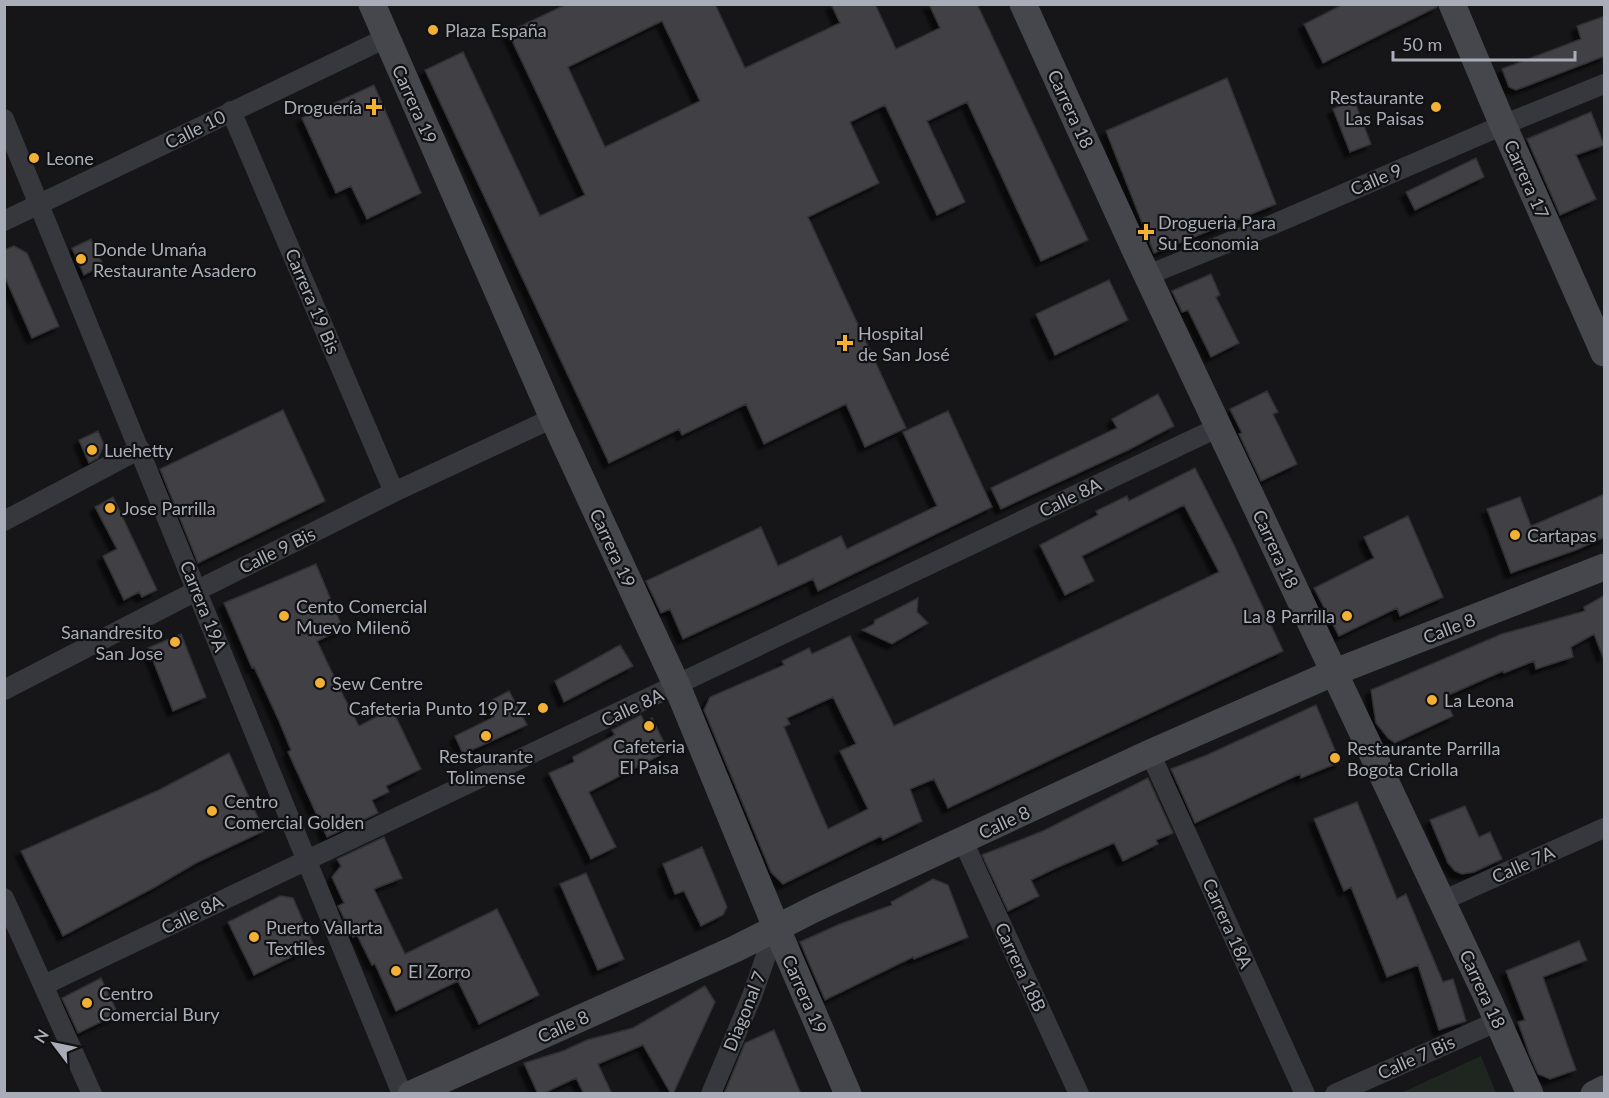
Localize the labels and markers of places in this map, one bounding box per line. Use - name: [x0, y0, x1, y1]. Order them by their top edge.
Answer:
- place label: Plaza España: [445, 19, 547, 41]
- marker: Plaza España: [426, 23, 440, 37]
- place label: Restaurante Las Paisas: [1329, 86, 1424, 129]
- place label: Droguería: [283, 96, 362, 118]
- marker: Droguería: [367, 100, 381, 114]
- marker: Restaurante Las Paisas: [1429, 100, 1443, 114]
- place label: Leone: [46, 147, 94, 169]
- marker: Leone: [27, 151, 41, 165]
- place label: Drogueria Para Su Economia: [1158, 211, 1276, 254]
- marker: Drogueria Para Su Economia: [1139, 225, 1153, 239]
- place label: Donde Umańa Restaurante Asadero: [93, 238, 257, 281]
- marker: Donde Umańa Restaurante Asadero: [74, 252, 88, 266]
- place label: Hospital de San José: [858, 322, 950, 365]
- marker: Hospital de San José: [836, 334, 854, 352]
- place label: Luehetty: [104, 439, 174, 461]
- marker: Luehetty: [85, 443, 99, 457]
- place label: Jose Parrilla: [122, 497, 216, 519]
- marker: Jose Parrilla: [103, 501, 117, 515]
- place label: Cartapas: [1527, 524, 1597, 546]
- marker: Cartapas: [1508, 528, 1522, 542]
- place label: Cento Comercial Muevo Milenõ: [296, 595, 427, 638]
- place label: La 8 Parrilla: [1243, 605, 1335, 627]
- marker: Cento Comercial Muevo Milenõ: [277, 609, 291, 623]
- marker: La 8 Parrilla: [1340, 609, 1354, 623]
- place label: Sanandresito San Jose: [61, 621, 163, 664]
- marker: Sanandresito San Jose: [168, 635, 182, 649]
- place label: Sew Centre: [332, 672, 423, 694]
- marker: Sew Centre: [313, 676, 327, 690]
- place label: La Leona: [1444, 689, 1514, 711]
- marker: La Leona: [1425, 693, 1439, 707]
- place label: Cafeteria Punto 19 P.Z.: [349, 697, 531, 719]
- marker: Cafeteria Punto 19 P.Z.: [536, 701, 550, 715]
- marker: Cafeteria El Paisa: [642, 719, 656, 733]
- marker: Restaurante Tolimense: [479, 729, 493, 743]
- place label: Cafeteria El Paisa: [613, 735, 685, 778]
- place label: Restaurante Parrilla Bogota Criolla: [1347, 737, 1501, 780]
- place label: Restaurante Tolimense: [439, 745, 533, 788]
- marker: Restaurante Parrilla Bogota Criolla: [1328, 751, 1342, 765]
- place label: Centro Comercial Golden: [224, 790, 364, 833]
- marker: Centro Comercial Golden: [205, 804, 219, 818]
- place label: Puerto Vallarta Textiles: [266, 916, 383, 959]
- marker: Puerto Vallarta Textiles: [247, 930, 261, 944]
- place label: El Zorro: [408, 960, 471, 982]
- marker: El Zorro: [389, 964, 403, 978]
- place label: Centro Comercial Bury: [99, 982, 220, 1025]
- marker: Centro Comercial Bury: [80, 996, 94, 1010]

